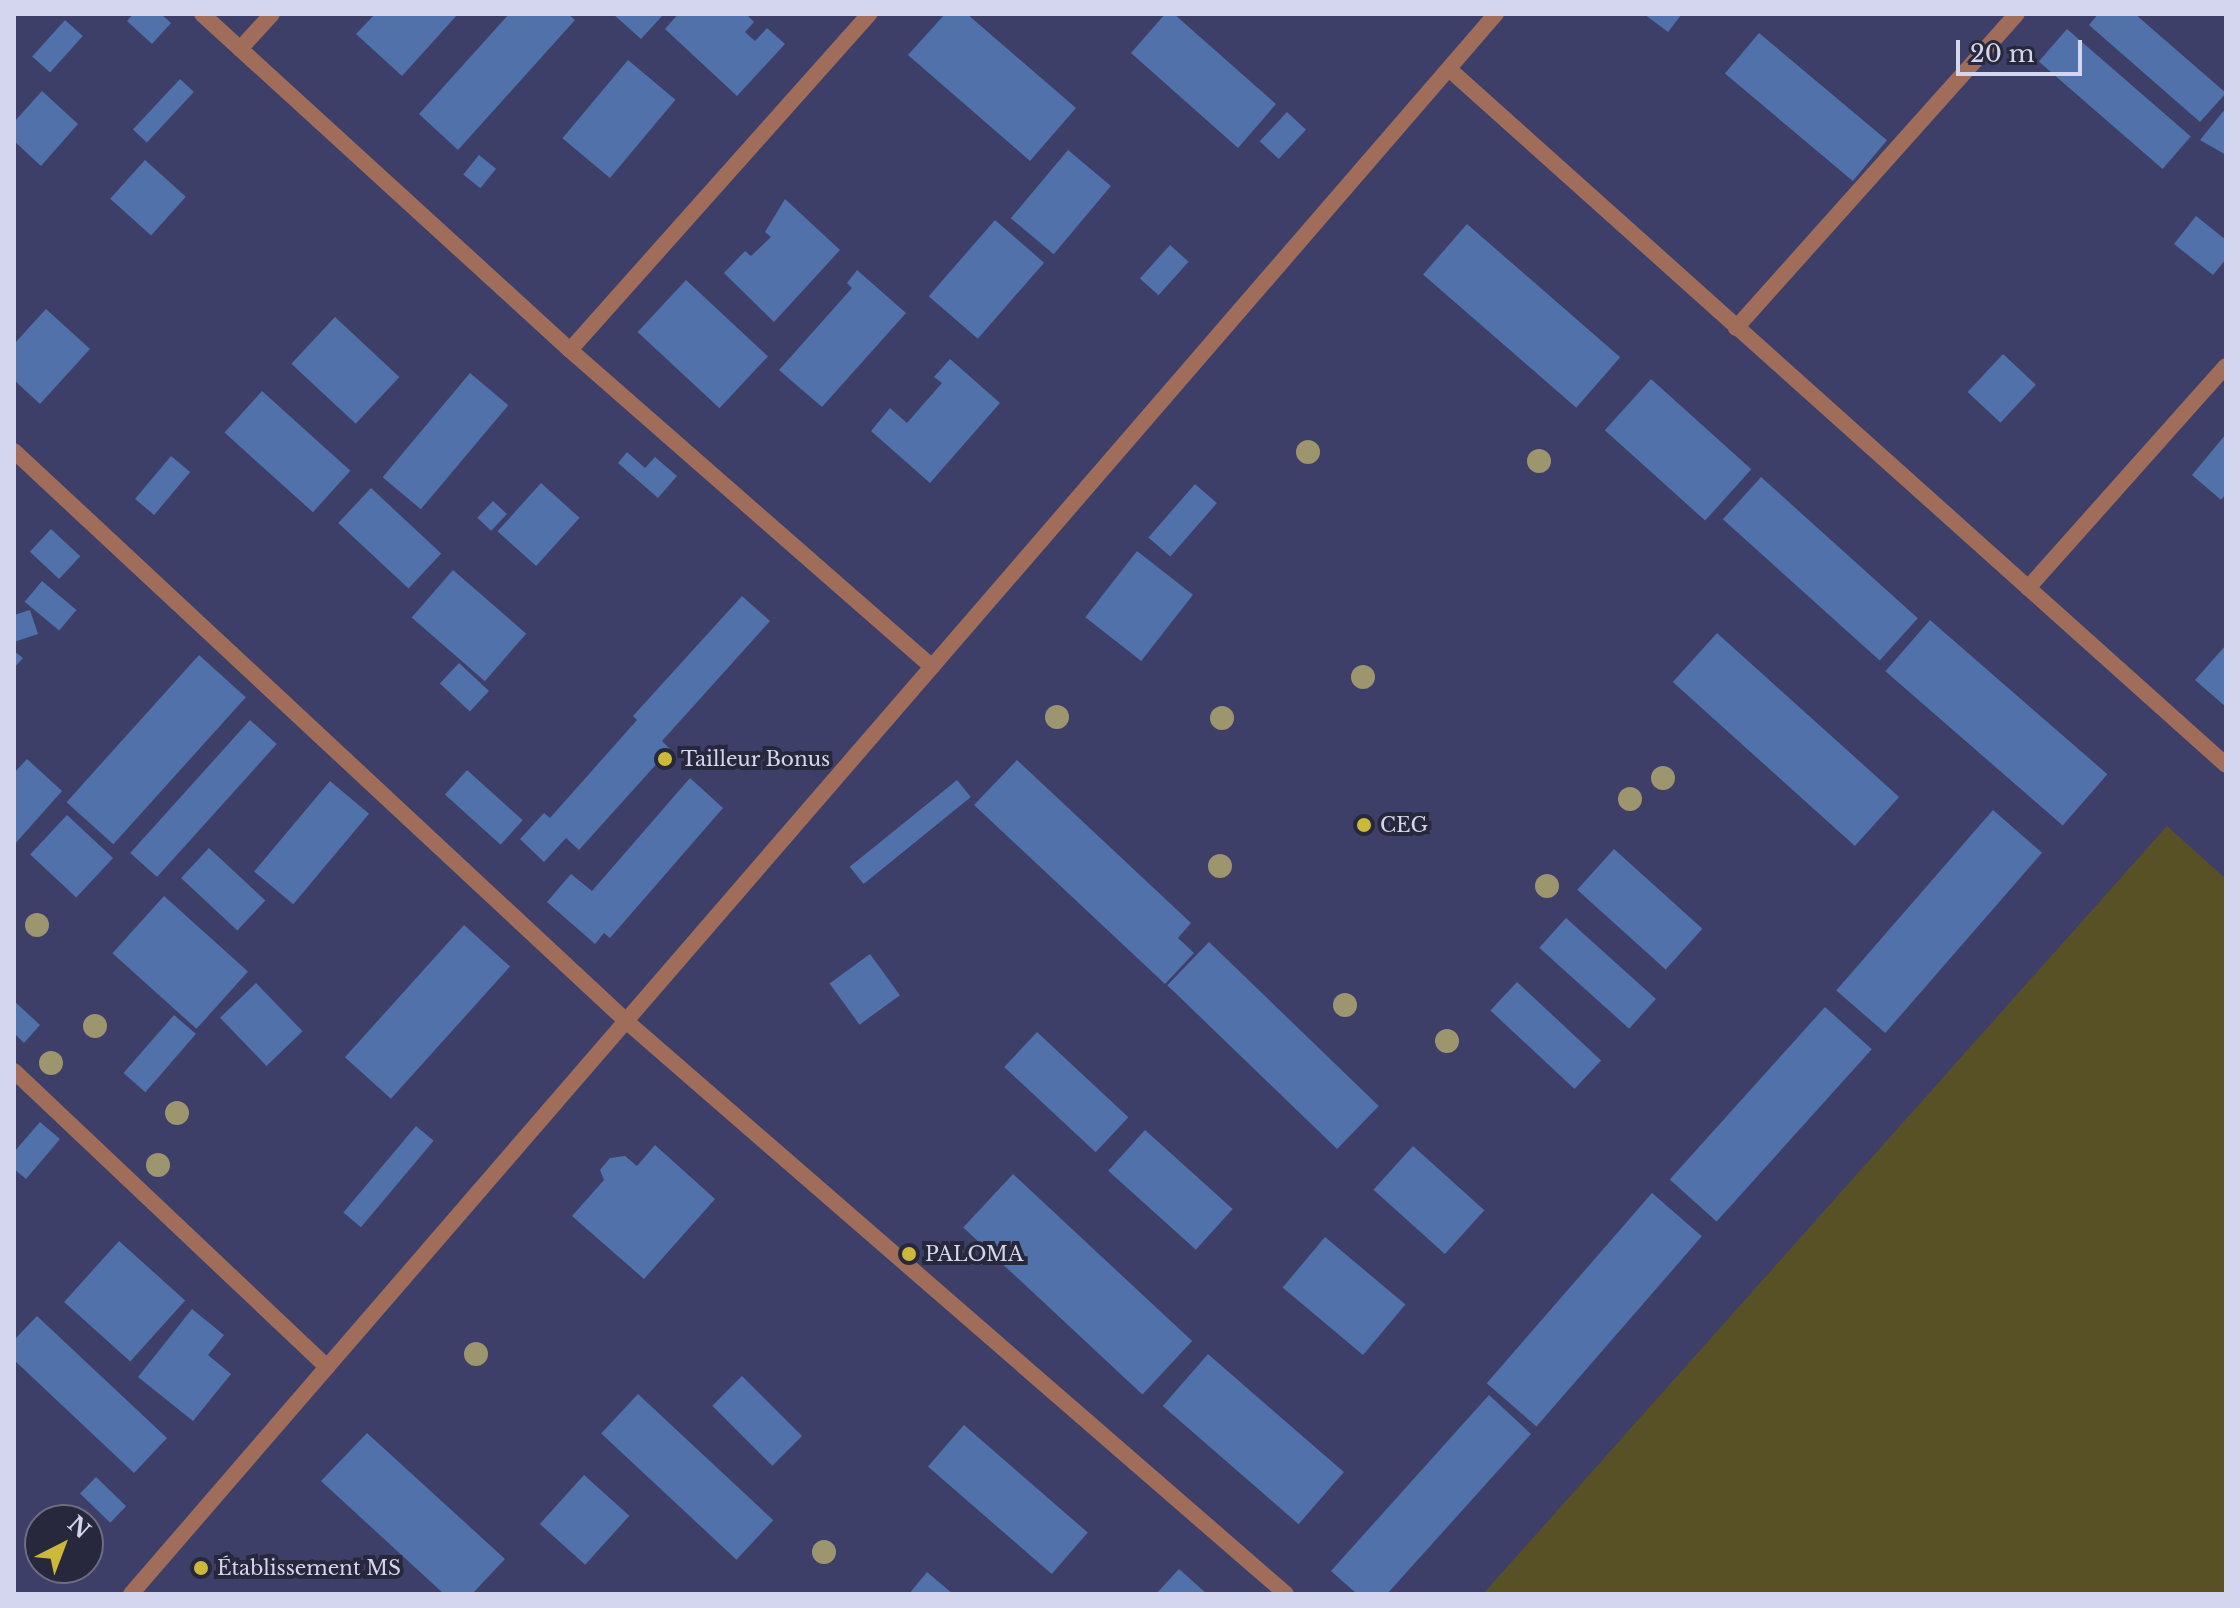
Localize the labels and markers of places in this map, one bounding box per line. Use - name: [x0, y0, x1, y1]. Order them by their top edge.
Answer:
- place label: Tailleur Bonus: [681, 747, 831, 771]
- marker: Tailleur Bonus: [656, 750, 674, 768]
- place label: CEG: [1380, 813, 1428, 837]
- marker: CEG: [1355, 816, 1373, 834]
- place label: PALOMA: [925, 1242, 1023, 1266]
- marker: PALOMA: [900, 1245, 918, 1263]
- place label: Établissement MS: [217, 1556, 401, 1580]
- marker: Établissement MS: [192, 1559, 210, 1577]

